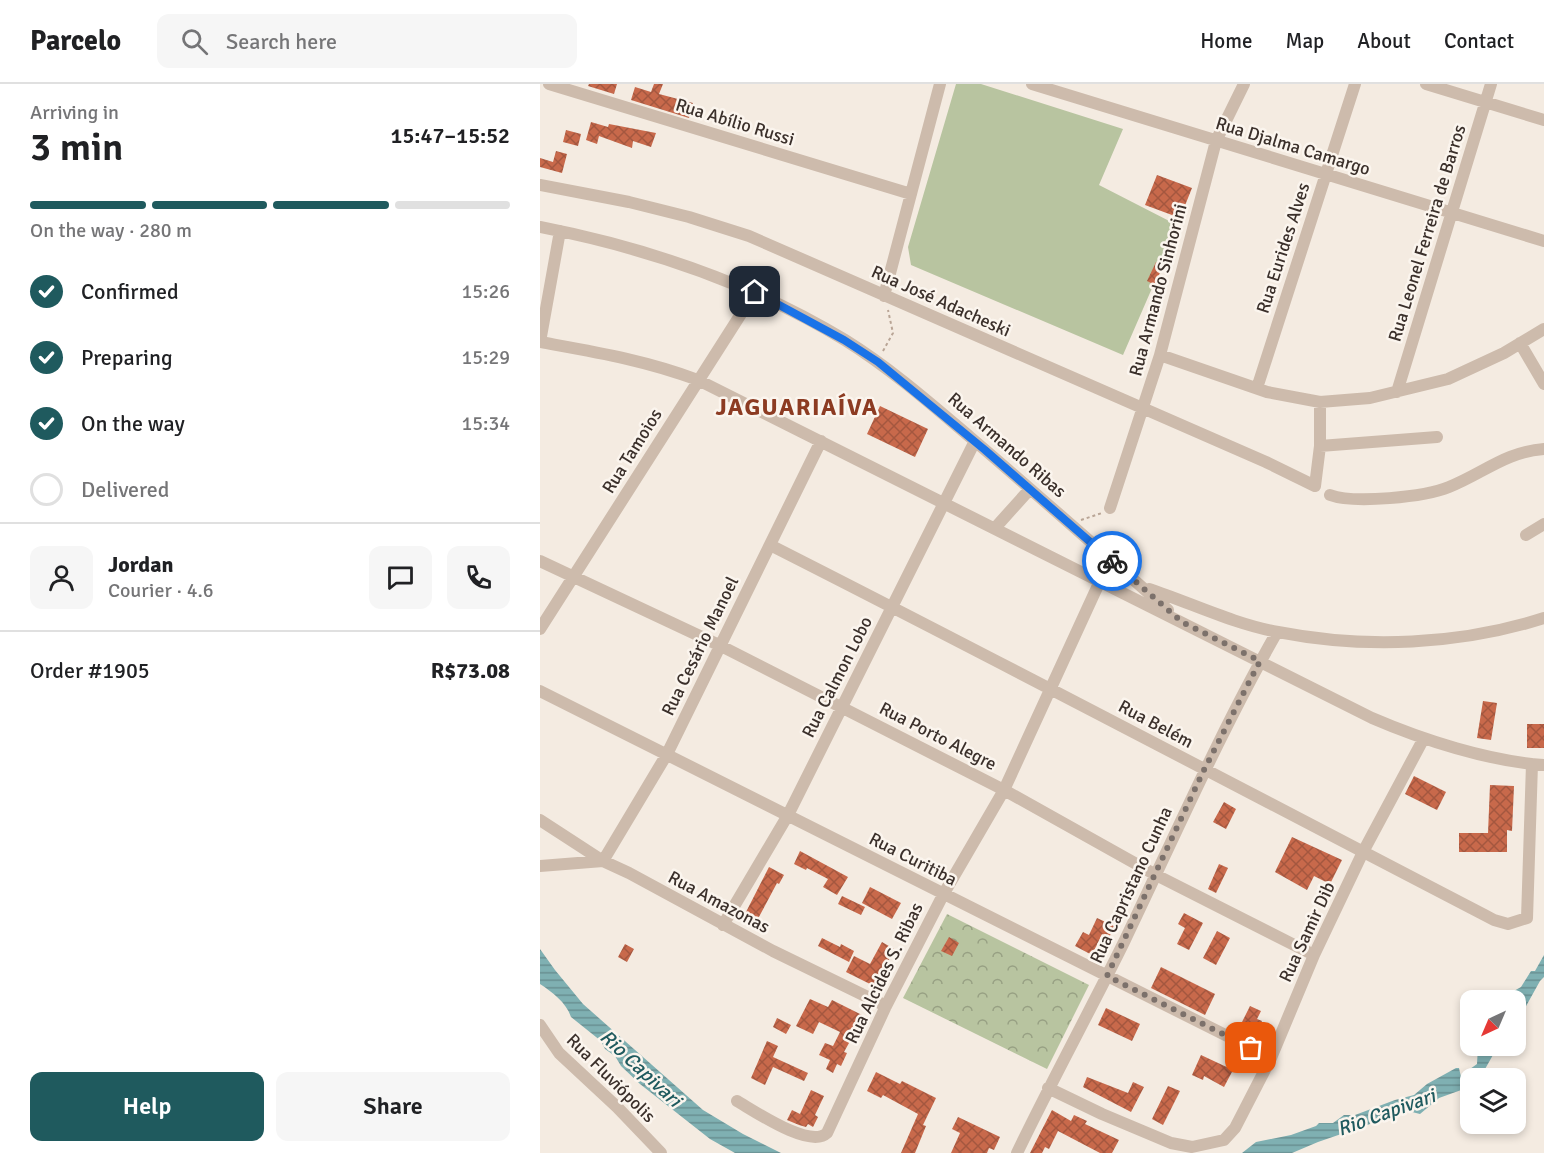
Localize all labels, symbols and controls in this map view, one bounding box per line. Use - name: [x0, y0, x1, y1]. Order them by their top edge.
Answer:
- search box: [157, 14, 577, 68]
- text: Parcelo: [30, 24, 121, 58]
- icon: search: [178, 25, 211, 58]
- text: Search here: [226, 28, 337, 55]
- text: Home: [1200, 28, 1253, 54]
- text: Map: [1286, 28, 1324, 54]
- text: About: [1357, 28, 1411, 54]
- text: Contact: [1444, 28, 1514, 54]
- street label: Rua Abílio Russi: [673, 93, 797, 151]
- text: Arriving in: [30, 100, 119, 125]
- street label: Rua Djalma Camargo: [1213, 112, 1373, 180]
- text: 15:47–15:52: [391, 122, 510, 149]
- street label: Rua Leonel Ferreira de Barros: [1383, 122, 1471, 344]
- text: 3 min: [30, 123, 123, 171]
- street label: Rua Eurides Alves: [1252, 180, 1315, 316]
- street label: Rua Armando Sinhorini: [1124, 201, 1192, 379]
- text: On the way · 280 m: [30, 218, 192, 243]
- street label: Rua José Adacheski: [868, 260, 1014, 342]
- pin: [729, 266, 780, 317]
- icon: check: [30, 275, 63, 308]
- icon: home: [738, 275, 771, 308]
- text: Confirmed: [81, 278, 179, 305]
- text: 15:26: [461, 279, 510, 304]
- icon: check: [30, 341, 63, 374]
- text: Preparing: [81, 344, 173, 371]
- text: 15:29: [461, 345, 510, 370]
- street label: Rua Armando Ribas: [943, 388, 1071, 502]
- district label: JAGUARIAÍVA: [715, 392, 879, 422]
- street label: Rua Tamoios: [597, 404, 667, 497]
- icon: check: [30, 407, 63, 440]
- text: On the way: [81, 410, 185, 437]
- text: 15:34: [461, 411, 510, 436]
- text: Delivered: [81, 476, 169, 503]
- courier: [1082, 531, 1142, 591]
- icon: bike: [1096, 545, 1129, 578]
- button: person: [30, 546, 93, 609]
- button: chat: [369, 546, 432, 609]
- button: phone: [447, 546, 510, 609]
- text: Jordan: [108, 551, 174, 578]
- street label: Rua Cesário Manoel: [657, 573, 743, 719]
- text: Courier · 4.6: [108, 578, 214, 603]
- street label: Rua Calmon Lobo: [797, 613, 877, 741]
- text: Order #1905: [30, 657, 150, 684]
- text: R$73.08: [431, 657, 510, 684]
- street label: Rua Belém: [1115, 695, 1197, 753]
- street label: Rua Porto Alegre: [876, 697, 1000, 775]
- street label: Rua Capristano Cunha: [1085, 803, 1177, 967]
- street label: Rua Curitiba: [865, 827, 961, 891]
- street label: Rua Amazonas: [664, 866, 774, 938]
- street label: Rua Samir Dib: [1274, 878, 1340, 986]
- street label: Rua Alcides S. Ribas: [840, 899, 928, 1047]
- north arrow: [1460, 990, 1526, 1056]
- map controls: [1460, 990, 1526, 1134]
- pin: [1225, 1022, 1276, 1073]
- water label: Rio Capivari: [595, 1024, 688, 1114]
- street label: Rua Fluviópolis: [562, 1029, 660, 1127]
- icon: bag: [1234, 1031, 1267, 1064]
- button: layers: [1460, 1068, 1526, 1134]
- button: Help: [30, 1072, 264, 1141]
- button: Share: [276, 1072, 510, 1141]
- water label: Rio Capivari: [1334, 1083, 1440, 1142]

